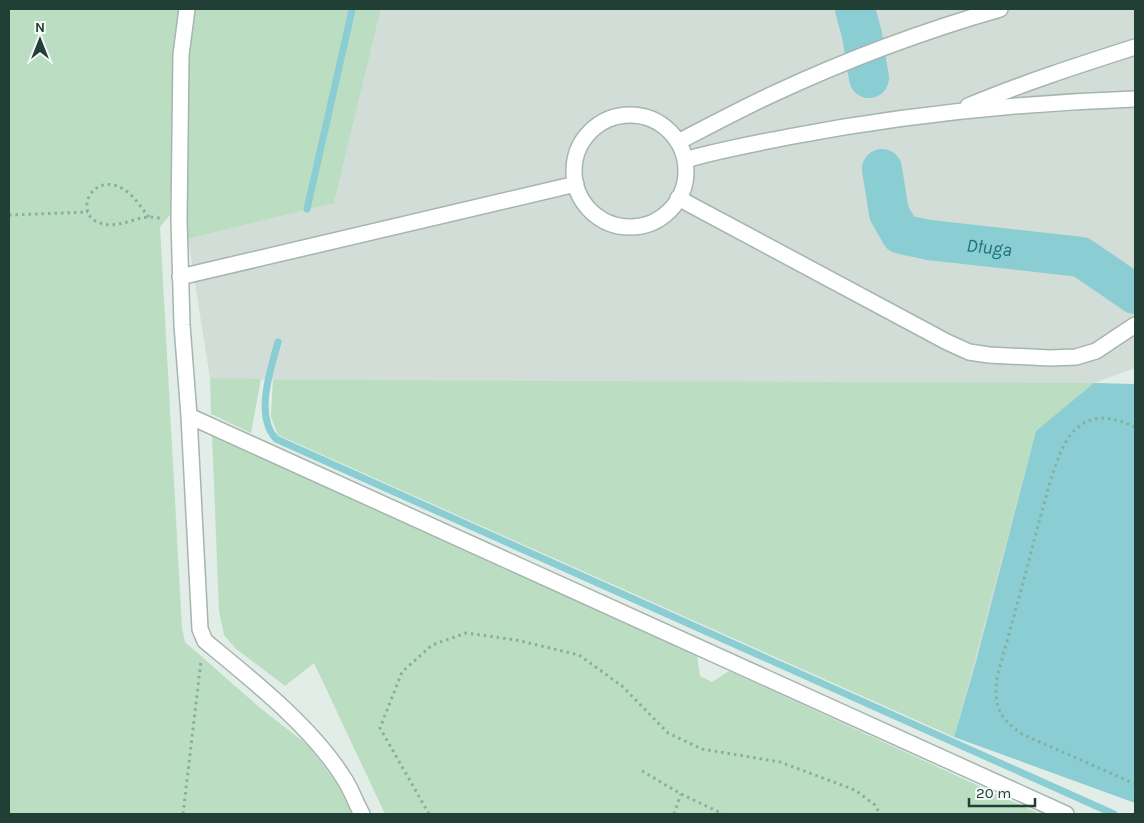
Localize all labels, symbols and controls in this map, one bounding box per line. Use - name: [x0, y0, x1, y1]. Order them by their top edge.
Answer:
- north arrow: [15, 15, 65, 65]
- text: N: [35, 19, 45, 36]
- water label: Długa: [965, 234, 1013, 261]
- scale bar: [969, 776, 1035, 808]
- text: 20 m: [976, 784, 1011, 802]

